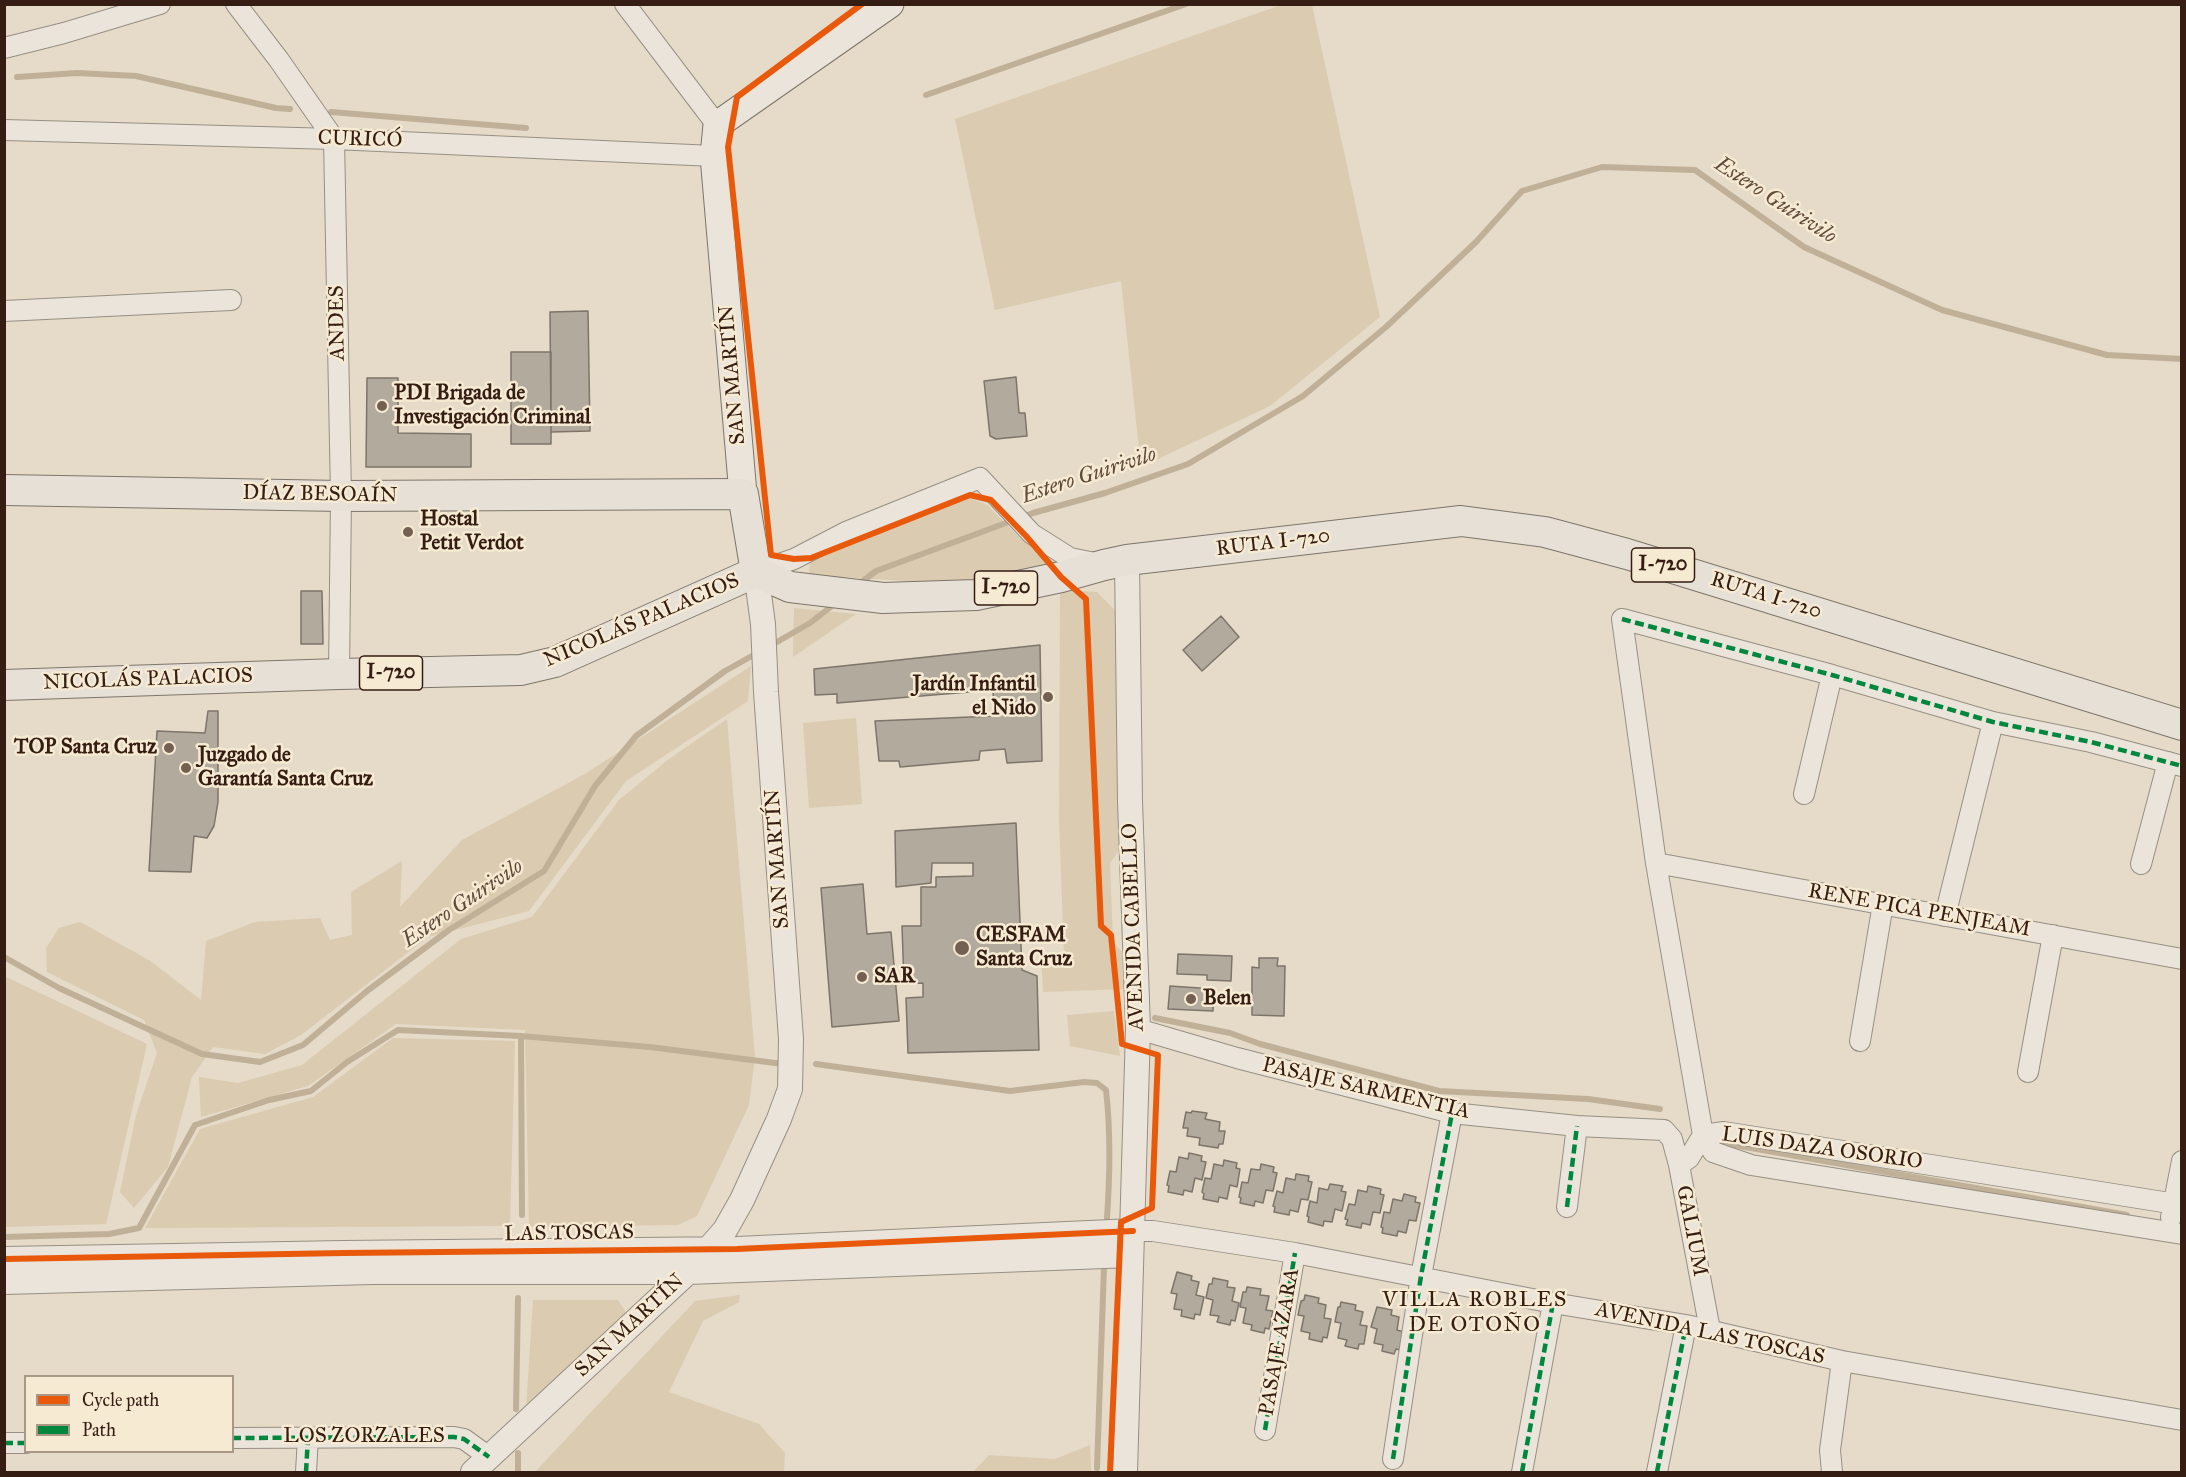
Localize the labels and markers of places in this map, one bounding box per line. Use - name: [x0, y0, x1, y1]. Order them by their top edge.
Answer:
- place label: PDI Brigada de Investigación Criminal: [394, 381, 591, 431]
- marker: PDI Brigada de Investigación Criminal: [375, 399, 389, 413]
- place label: Hostal Petit Verdot: [420, 507, 524, 557]
- marker: Hostal Petit Verdot: [401, 525, 415, 539]
- place label: Jardín Infantil el Nido: [913, 672, 1036, 722]
- marker: Jardín Infantil el Nido: [1041, 690, 1055, 704]
- place label: TOP Santa Cruz: [14, 735, 157, 761]
- marker: TOP Santa Cruz: [162, 741, 176, 755]
- place label: Juzgado de Garantía Santa Cruz: [198, 743, 373, 793]
- marker: Juzgado de Garantía Santa Cruz: [179, 761, 193, 775]
- place label: CESFAM Santa Cruz: [976, 923, 1072, 973]
- marker: CESFAM Santa Cruz: [953, 939, 971, 957]
- place label: SAR: [874, 964, 915, 990]
- marker: SAR: [855, 970, 869, 984]
- place label: Belen: [1203, 986, 1251, 1012]
- marker: Belen: [1184, 992, 1198, 1006]

